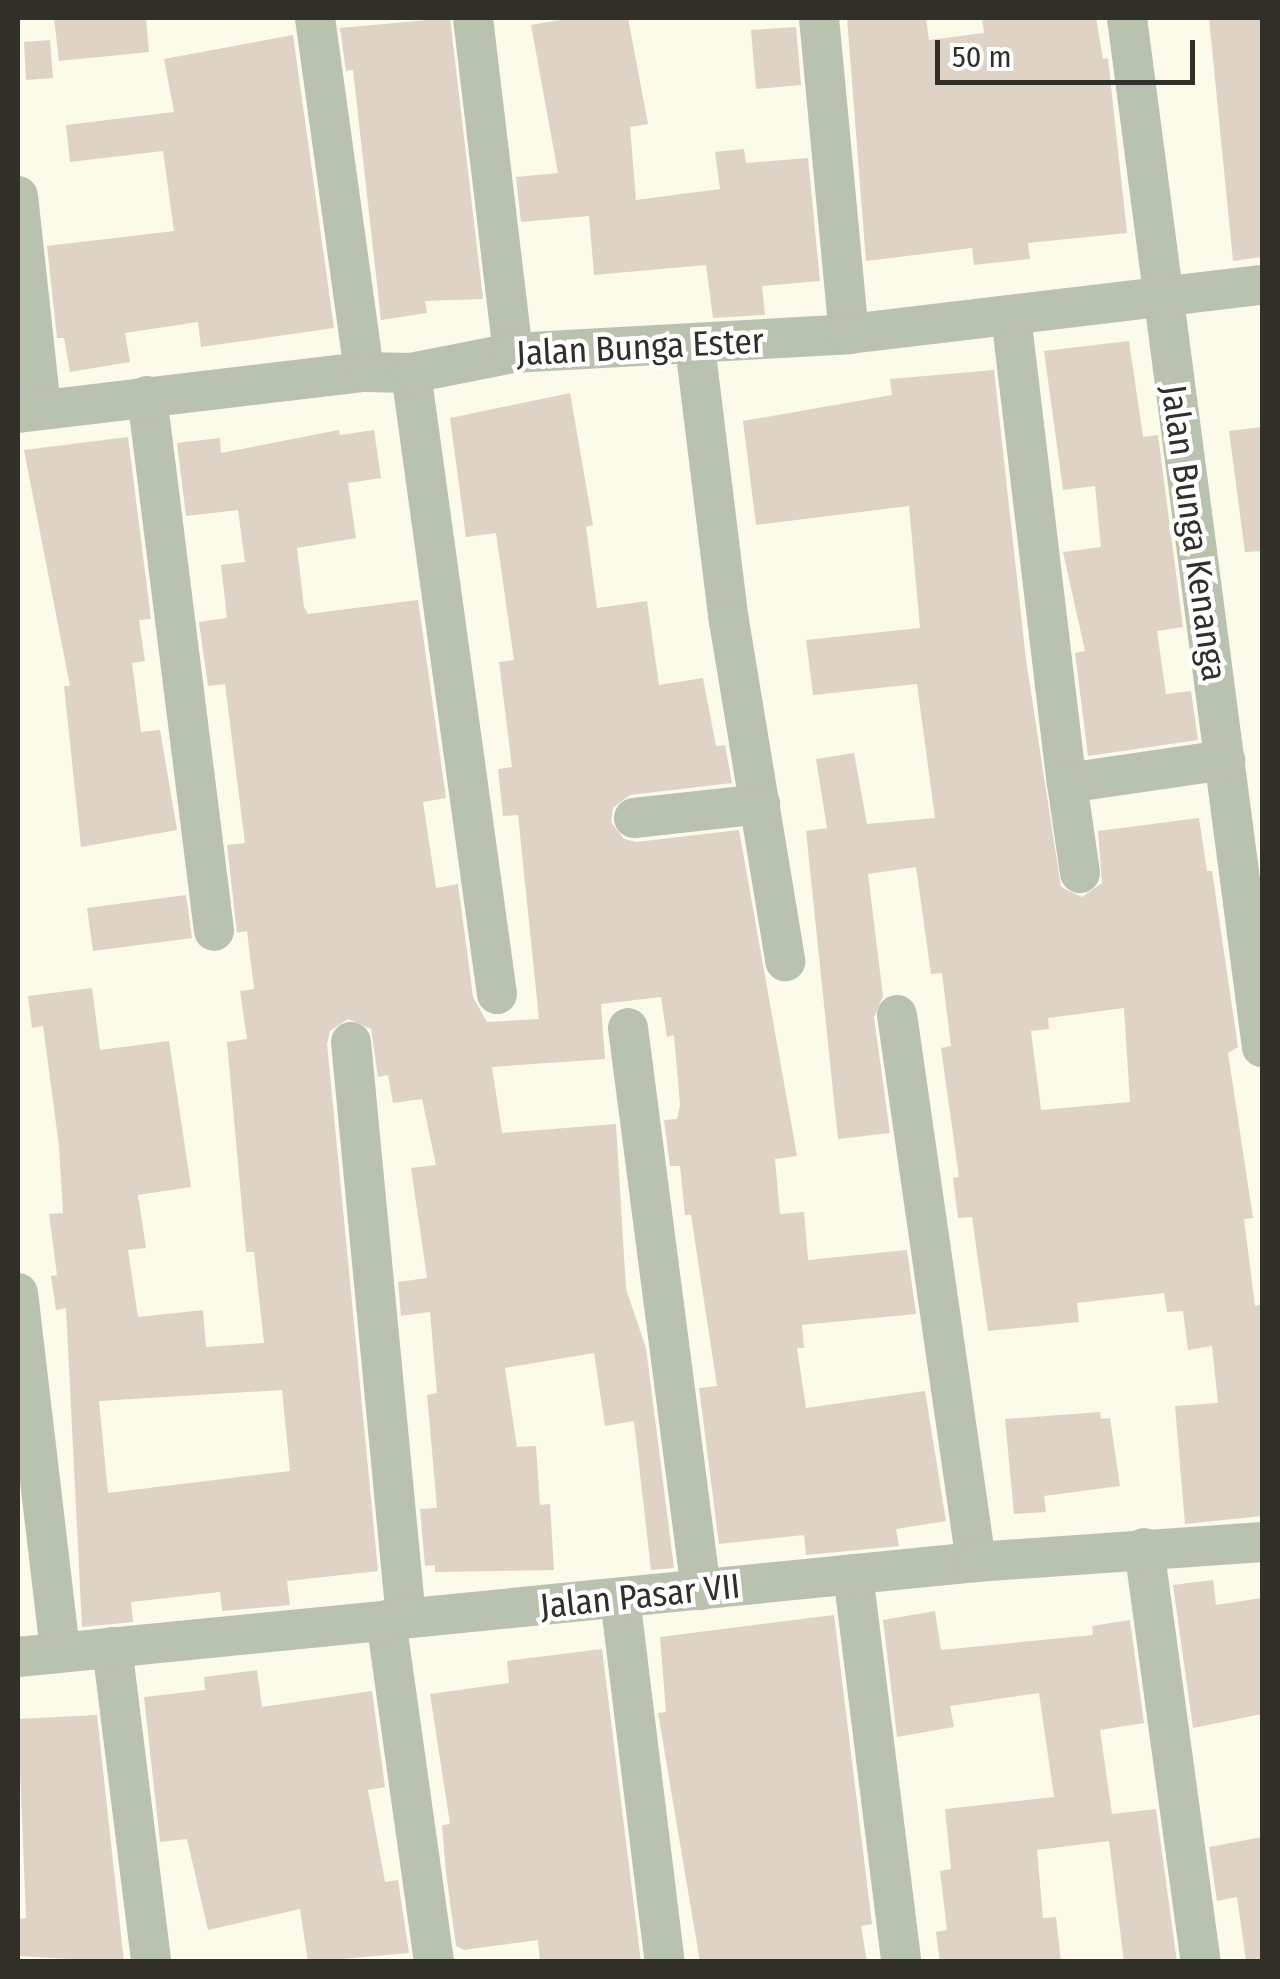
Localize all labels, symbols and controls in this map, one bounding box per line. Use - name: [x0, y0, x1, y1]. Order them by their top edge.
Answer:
- scale bar: [940, 20, 1200, 82]
- text: 50 m: [952, 39, 1012, 75]
- street label: Jalan Bunga Ester: [515, 320, 765, 374]
- street label: Jalan Bunga Kenanga: [1152, 382, 1236, 684]
- street label: Jalan Pasar VII: [538, 1565, 742, 1627]

